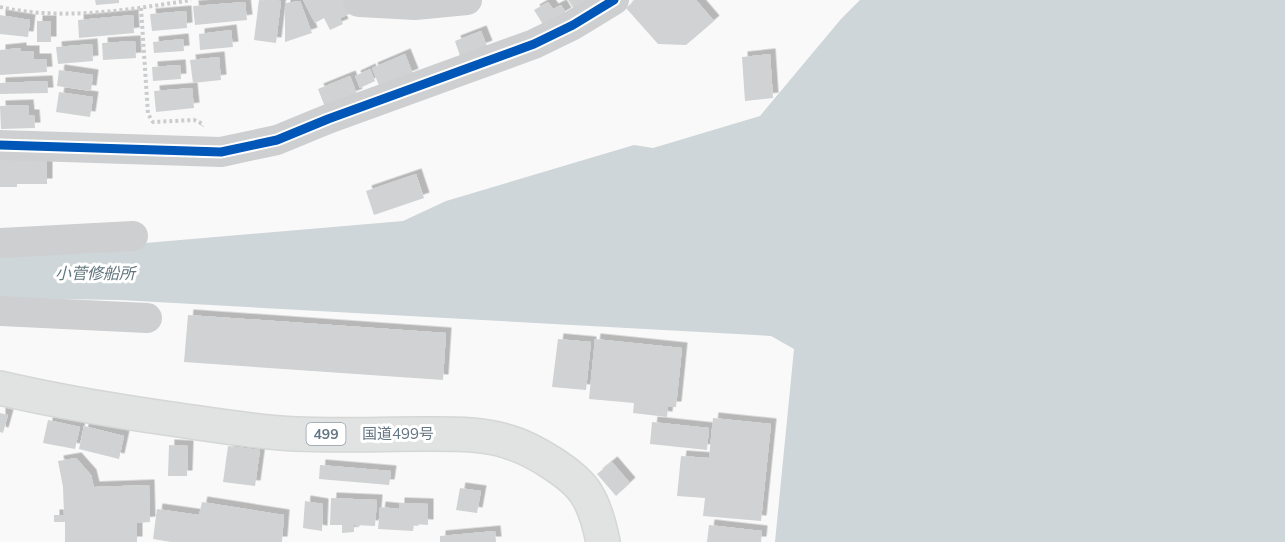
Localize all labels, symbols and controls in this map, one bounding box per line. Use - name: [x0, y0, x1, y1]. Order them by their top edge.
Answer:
- water label: 小菅修船所: [55, 263, 138, 283]
- road number: 499: [306, 423, 346, 445]
- street label: 国道499号: [362, 424, 434, 443]

